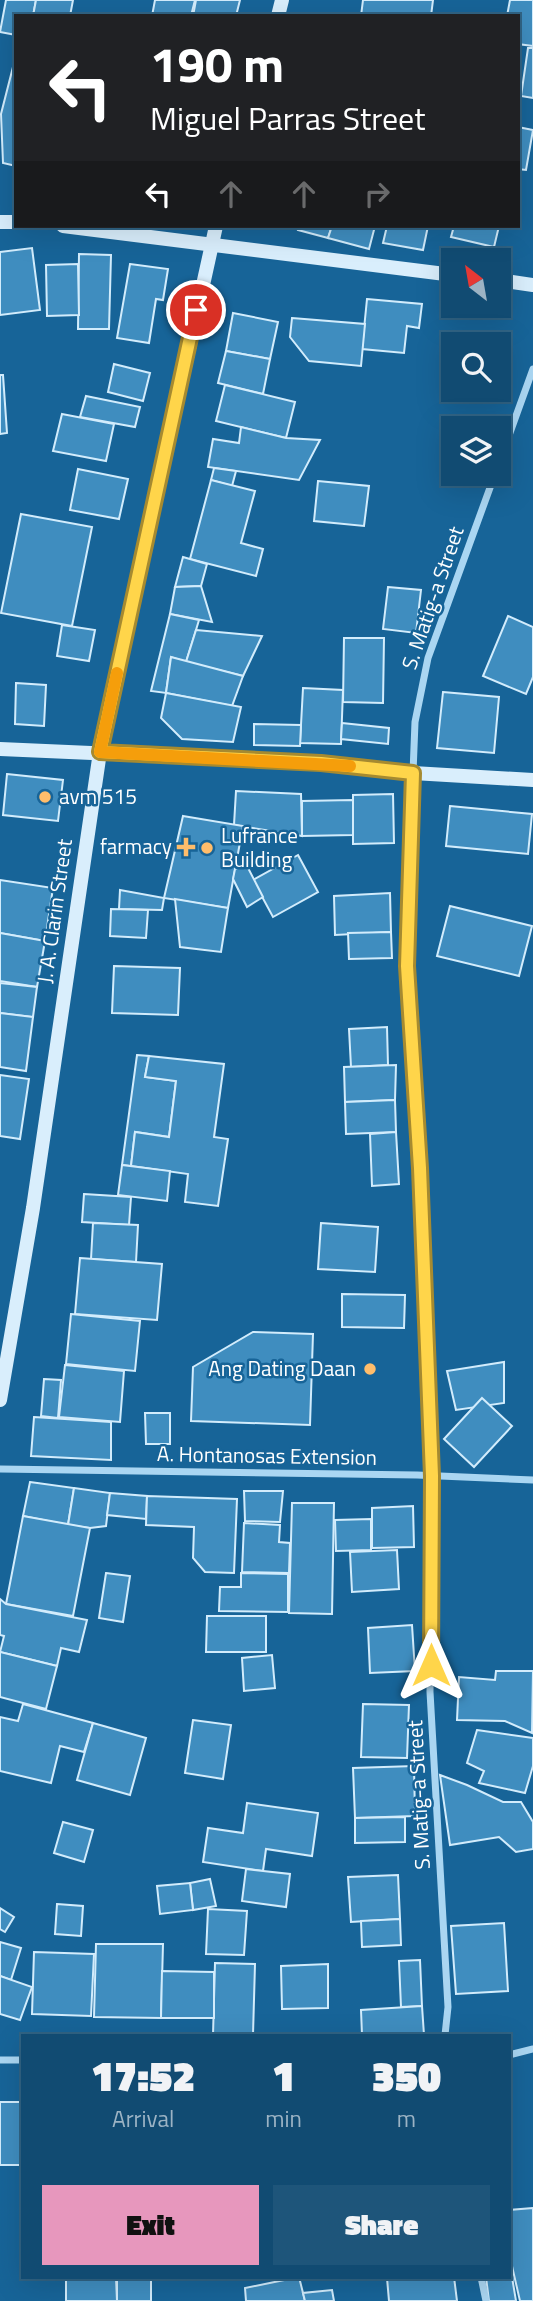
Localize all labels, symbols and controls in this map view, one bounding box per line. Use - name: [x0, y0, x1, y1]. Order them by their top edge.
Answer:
- text: 190 m: [150, 26, 284, 101]
- icon: left: [35, 42, 126, 133]
- text: Miguel Parras Street: [150, 94, 425, 142]
- icon: left: [139, 175, 177, 213]
- icon: ahead: [212, 175, 250, 213]
- icon: ahead: [285, 175, 323, 213]
- icon: right: [358, 175, 396, 213]
- north arrow: [441, 248, 511, 318]
- map controls: [441, 248, 511, 486]
- pin: [166, 280, 226, 340]
- icon: arrive: [177, 291, 215, 329]
- button: search: [441, 332, 511, 402]
- button: layers: [441, 416, 511, 486]
- street label: S. Matig-a Street: [393, 521, 472, 674]
- place label: avm 515: [59, 780, 137, 812]
- marker: avm 515: [37, 789, 53, 805]
- place label: Lufrance Building: [221, 819, 298, 875]
- place label: farmacy: [100, 830, 172, 862]
- street label: J. A. Clarin Street: [28, 836, 80, 985]
- marker: farmacy: [178, 839, 194, 855]
- marker: Lufrance Building: [199, 840, 215, 856]
- place label: Ang Dating Daan: [208, 1352, 356, 1384]
- marker: Ang Dating Daan: [362, 1361, 378, 1377]
- street label: A. Hontanosas Extension: [157, 1437, 377, 1473]
- position arrow: [394, 1628, 468, 1702]
- street label: S. Matig-a Street: [398, 1719, 438, 1871]
- text: 17:52: [91, 2043, 195, 2107]
- text: 1: [272, 2043, 295, 2107]
- text: 350: [372, 2043, 441, 2107]
- text: Arrival: [112, 2101, 174, 2136]
- text: min: [265, 2101, 302, 2136]
- text: m: [397, 2101, 416, 2136]
- button: Exit: [42, 2185, 259, 2265]
- button: Share: [273, 2185, 490, 2265]

